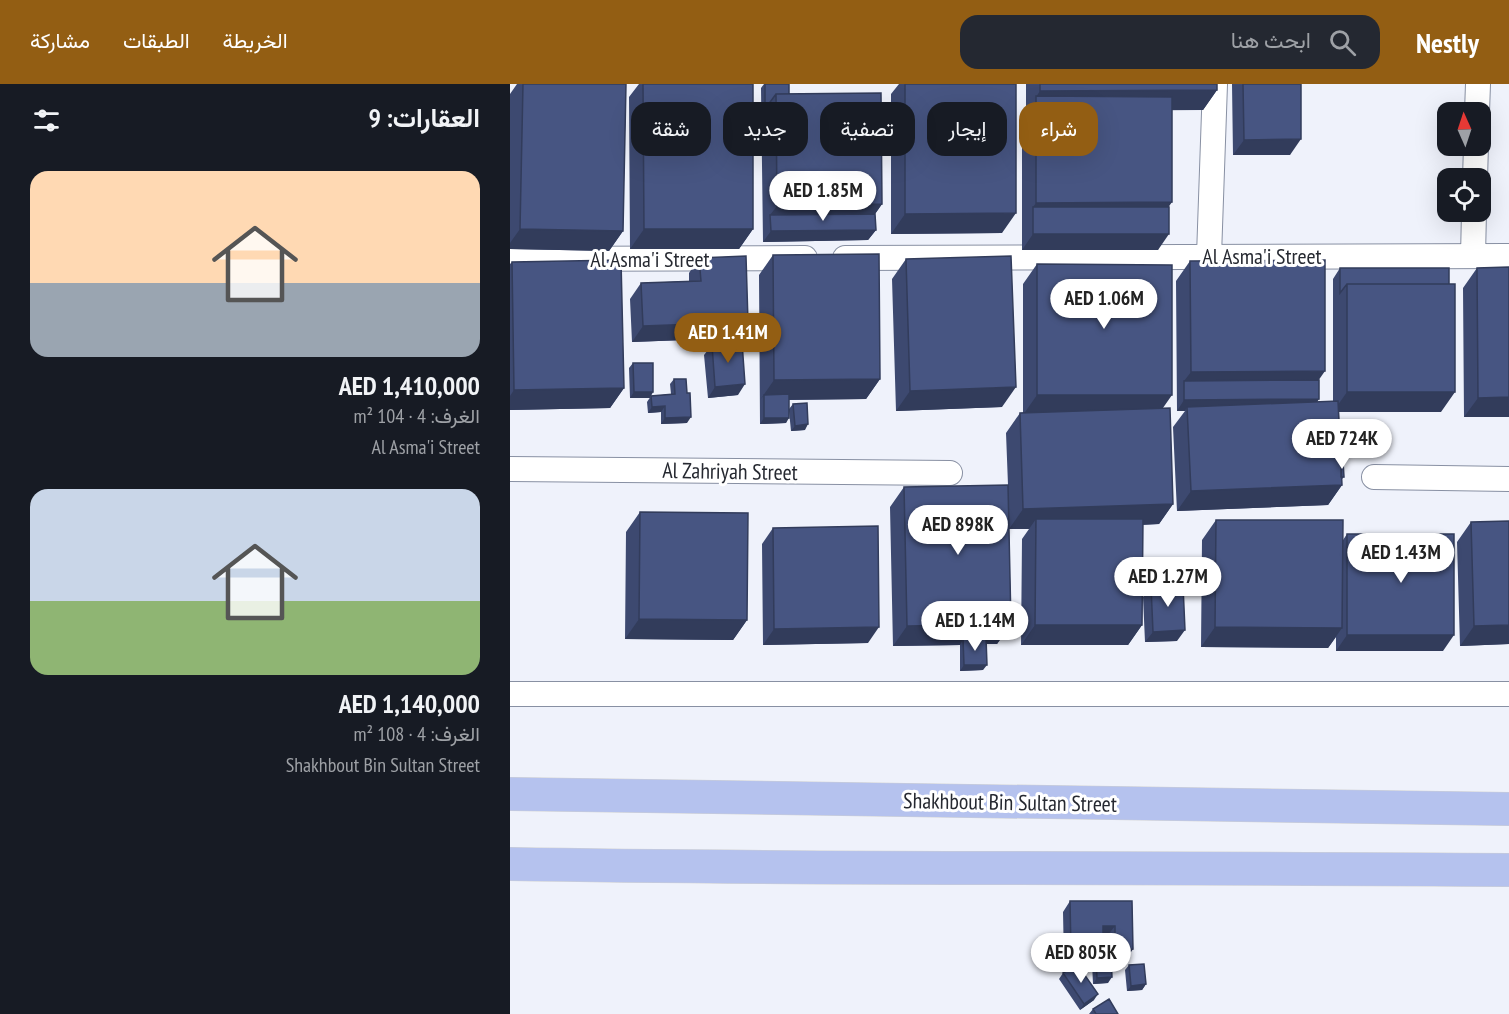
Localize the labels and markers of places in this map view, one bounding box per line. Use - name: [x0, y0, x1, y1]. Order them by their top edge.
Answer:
- pin: AED 1.85M: [754, 171, 892, 222]
- pin: AED 1.06M: [1035, 279, 1173, 330]
- pin: AED 1.41M: [659, 313, 797, 364]
- pin: AED 724K: [1280, 419, 1404, 470]
- pin: AED 898K: [896, 505, 1020, 556]
- pin: AED 1.43M: [1332, 533, 1470, 584]
- pin: AED 1.27M: [1099, 557, 1237, 608]
- pin: AED 1.14M: [906, 601, 1044, 652]
- pin: AED 805K: [1019, 933, 1143, 984]

